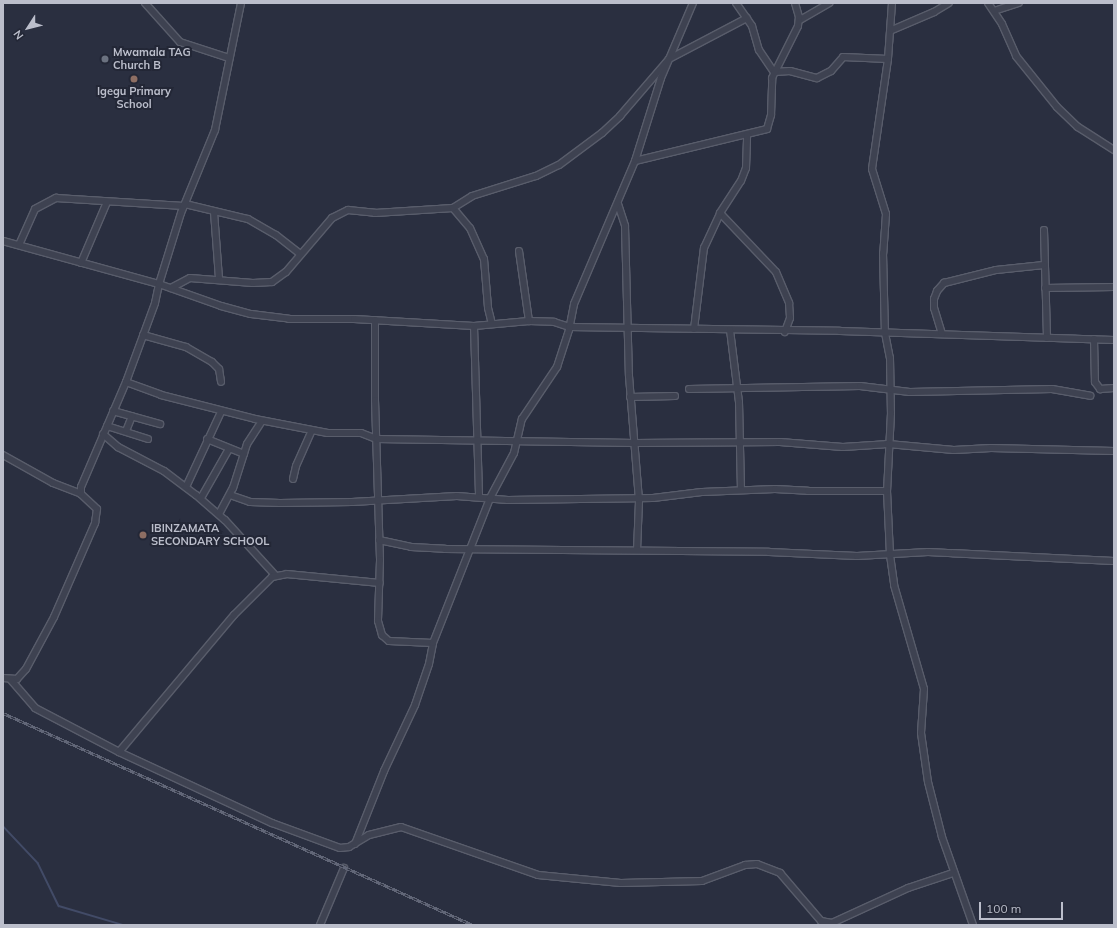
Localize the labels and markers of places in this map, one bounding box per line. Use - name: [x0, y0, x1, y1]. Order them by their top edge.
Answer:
- place label: Mwamala TAG Church B: [113, 46, 191, 72]
- marker: Mwamala TAG Church B: [100, 54, 110, 64]
- marker: Igegu Primary School: [129, 74, 139, 84]
- place label: Igegu Primary School: [97, 85, 171, 111]
- place label: IBINZAMATA SECONDARY SCHOOL: [151, 522, 270, 548]
- marker: IBINZAMATA SECONDARY SCHOOL: [138, 530, 148, 540]

